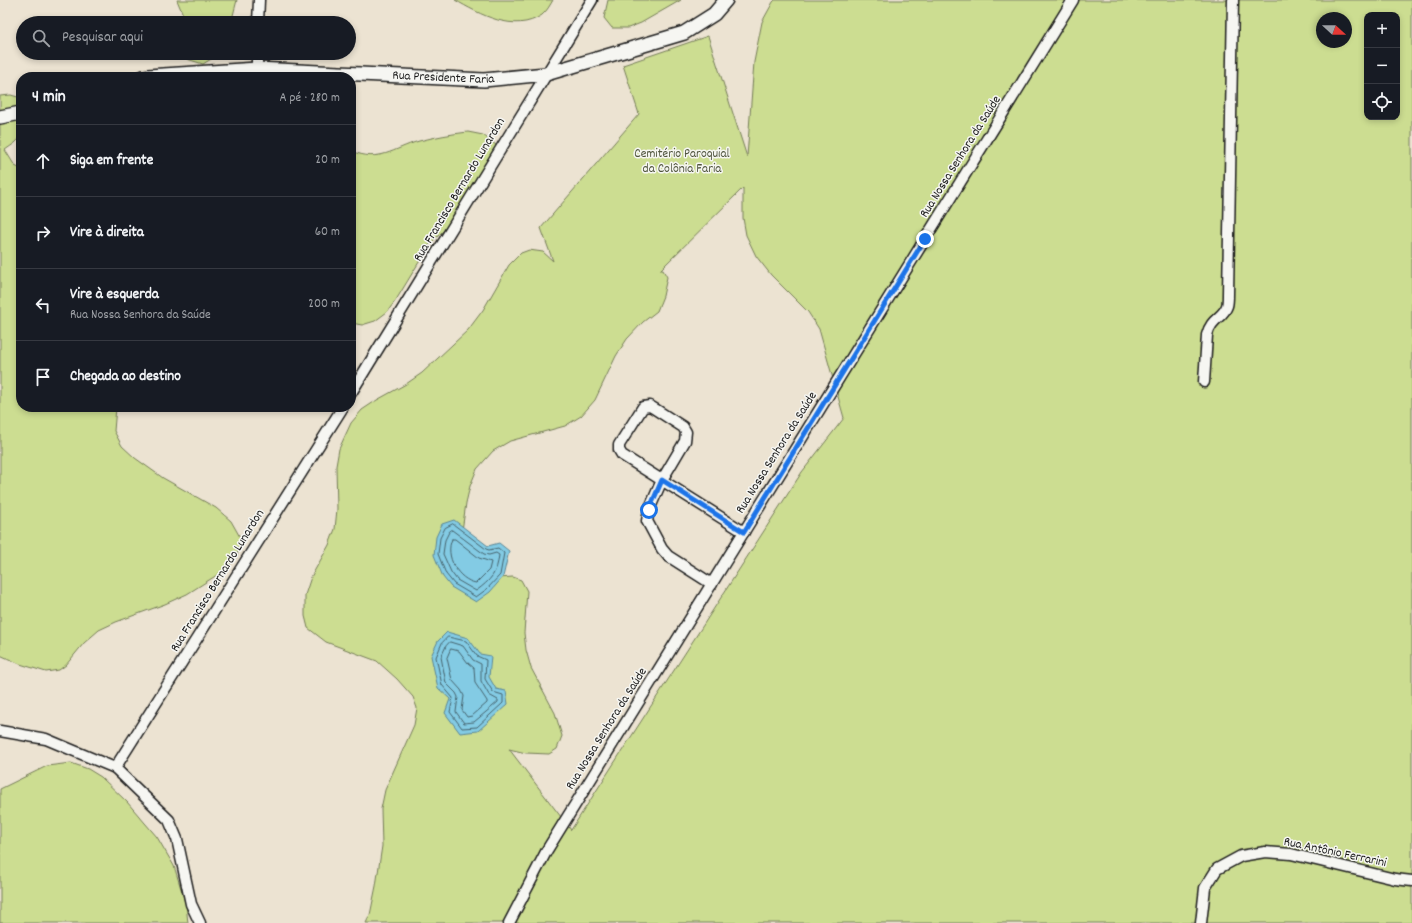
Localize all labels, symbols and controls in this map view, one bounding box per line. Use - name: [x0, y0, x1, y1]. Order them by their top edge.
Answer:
- north arrow: [1316, 12, 1352, 48]
- map controls: [1364, 12, 1400, 120]
- button: +: [1364, 12, 1400, 48]
- search box: [16, 16, 356, 60]
- icon: search: [30, 27, 52, 49]
- text: Pesquisar aqui: [62, 27, 143, 49]
- button: −: [1364, 48, 1400, 84]
- street label: Rua Presidente Faria: [392, 66, 496, 90]
- button: locate: [1364, 84, 1400, 120]
- text: 4 min: [32, 86, 66, 110]
- text: A pé · 280 m: [280, 89, 340, 108]
- street label: Rua Nossa Senhora da Saúde: [916, 92, 1006, 222]
- street label: Rua Francisco Bernardo Lunardon: [409, 114, 511, 266]
- park label: Cemitério Paroquial da Colônia Faria: [634, 145, 730, 179]
- icon: ahead: [32, 150, 54, 172]
- text: Siga em frente: [70, 150, 153, 172]
- text: 20 m: [315, 151, 340, 170]
- icon: right: [32, 222, 54, 244]
- text: Vire à direita: [70, 222, 144, 244]
- text: 60 m: [315, 223, 340, 242]
- route end: [916, 230, 934, 248]
- text: Vire à esquerda: [70, 284, 159, 306]
- icon: left: [32, 294, 54, 316]
- text: 200 m: [308, 295, 340, 314]
- text: Rua Nossa Senhora da Saúde: [70, 306, 211, 325]
- icon: arrive: [32, 366, 54, 388]
- text: Chegada ao destino: [70, 366, 181, 388]
- street label: Rua Nossa Senhora da Saúde: [732, 388, 822, 518]
- route start: [640, 501, 658, 519]
- street label: Rua Francisco Bernardo Lunardon: [166, 506, 270, 656]
- street label: Rua Nossa Senhora da Saúde: [562, 664, 652, 794]
- street label: Rua Antônio Ferrarini: [1282, 833, 1389, 873]

